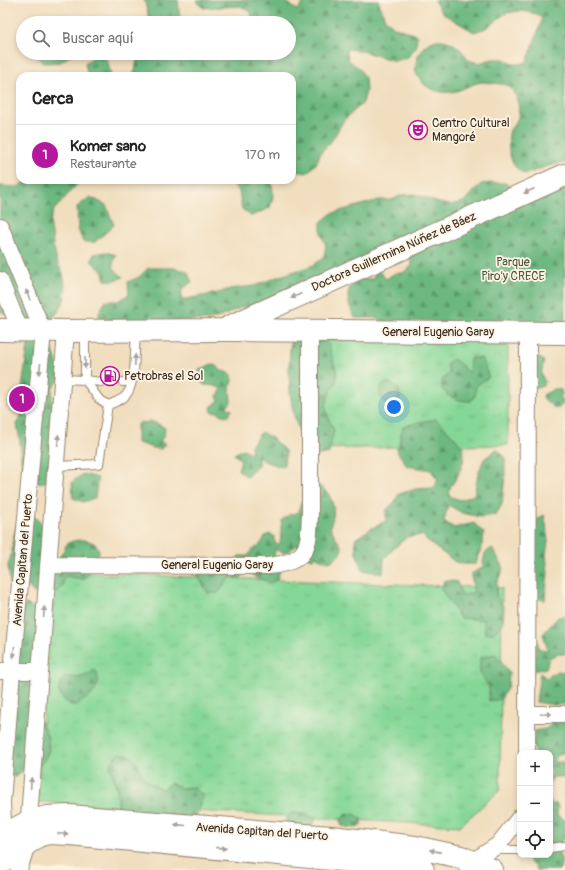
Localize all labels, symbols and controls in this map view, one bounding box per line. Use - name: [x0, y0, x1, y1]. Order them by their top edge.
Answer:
- search box: [16, 16, 296, 60]
- icon: search: [30, 27, 52, 49]
- text: Buscar aquí: [62, 29, 134, 48]
- text: Cerca: [32, 88, 73, 109]
- place label: Centro Cultural Mangoré: [432, 116, 510, 145]
- theatre icon: Centro Cultural Mangoré: [407, 119, 429, 141]
- text: Komer sano: [70, 137, 146, 156]
- text: 1: [42, 147, 48, 163]
- text: 170 m: [245, 147, 280, 163]
- text: Restaurante: [70, 156, 136, 172]
- one-way arrow: [524, 188, 535, 194]
- street label: Doctora Guillermina Núñez de Báez: [309, 209, 479, 295]
- park label: Parque Piro'y CRECE: [481, 255, 545, 284]
- one-way arrow: [25, 288, 31, 300]
- one-way arrow: [290, 293, 302, 300]
- street label: General Eugenio Garay: [382, 325, 494, 340]
- one-way arrow: [132, 353, 138, 366]
- one-way arrow: [82, 357, 88, 370]
- one-way arrow: [36, 363, 43, 375]
- fuel station icon: Petrobras el Sol: [99, 365, 121, 387]
- place label: Petrobras el Sol: [124, 369, 203, 384]
- pin: 1: [9, 384, 35, 414]
- your location: [384, 397, 404, 417]
- one-way arrow: [54, 434, 61, 446]
- street label: Avenida Capitan del Puerto: [10, 493, 36, 627]
- street label: General Eugenio Garay: [161, 558, 273, 573]
- one-way arrow: [41, 606, 48, 618]
- one-way arrow: [11, 646, 18, 658]
- one-way arrow: [540, 711, 553, 717]
- map controls: [517, 750, 553, 858]
- button: +: [517, 750, 553, 786]
- one-way arrow: [28, 777, 35, 789]
- button: −: [517, 786, 553, 822]
- street label: Avenida Capitan del Puerto: [195, 820, 329, 844]
- one-way arrow: [174, 822, 186, 829]
- button: locate: [517, 822, 553, 858]
- one-way arrow: [57, 830, 69, 837]
- one-way arrow: [214, 845, 227, 851]
- one-way arrow: [429, 848, 441, 854]

